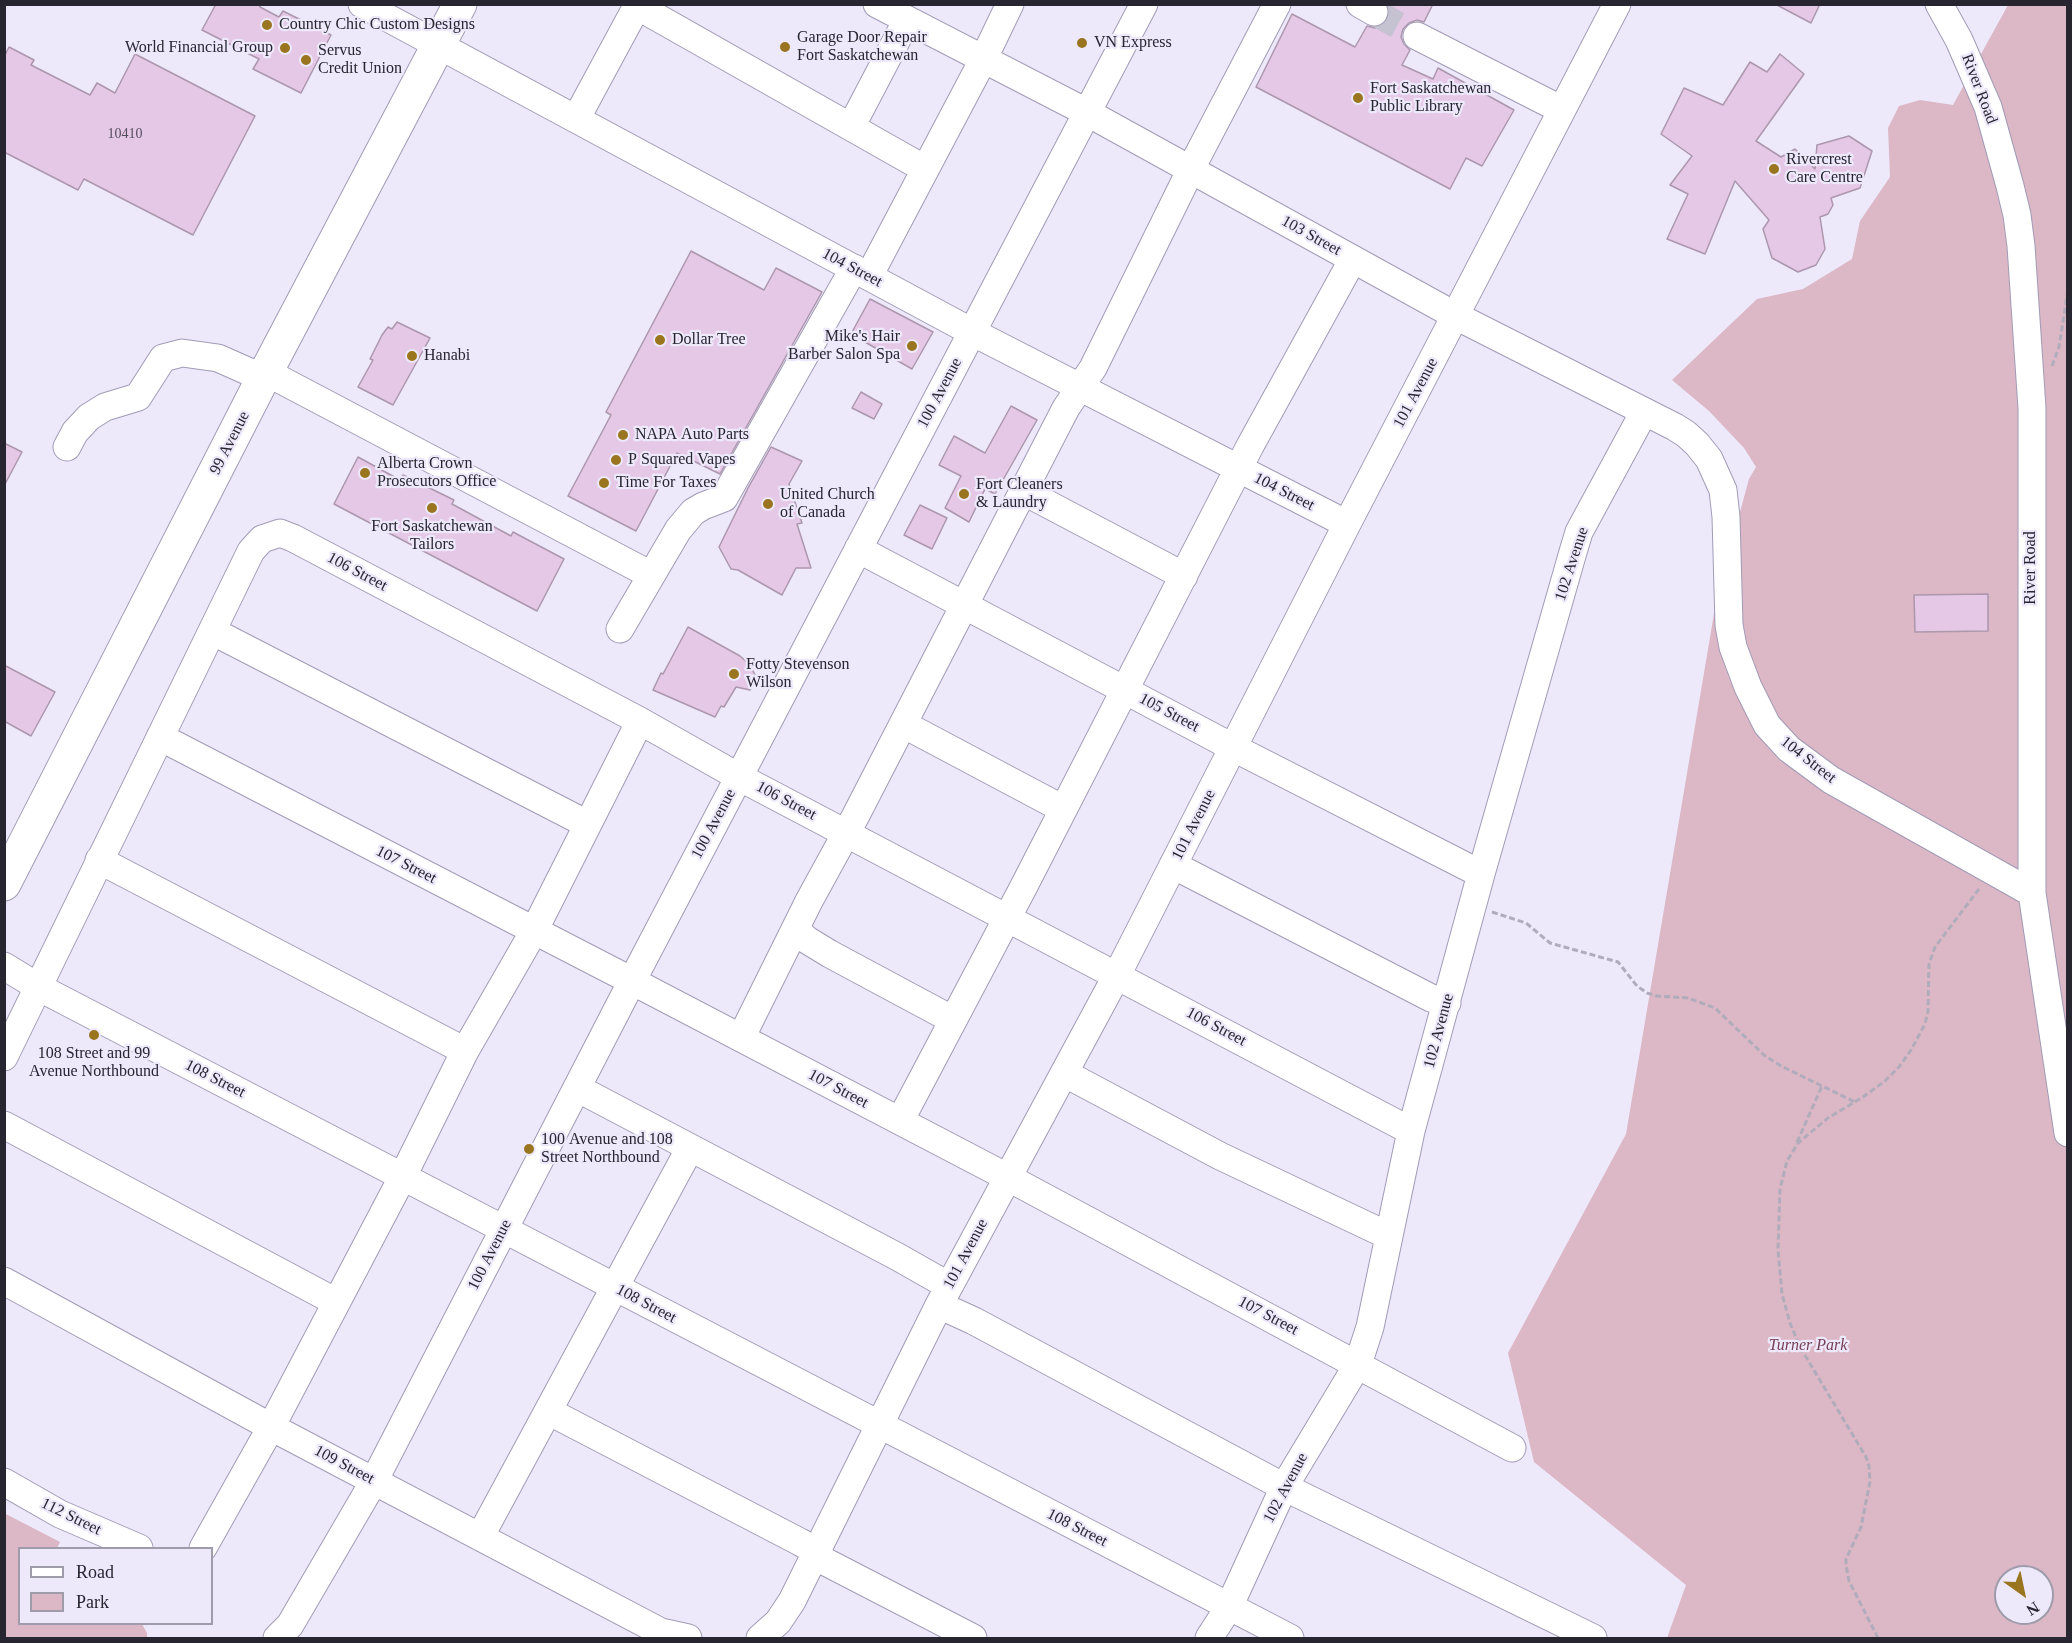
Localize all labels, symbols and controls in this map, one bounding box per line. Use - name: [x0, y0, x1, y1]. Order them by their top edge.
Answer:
- place label: Country Chic Custom Designs: [279, 15, 475, 35]
- marker: Country Chic Custom Designs: [260, 18, 274, 32]
- place label: Garage Door Repair Fort Saskatchewan: [797, 28, 927, 66]
- place label: VN Express: [1094, 33, 1172, 53]
- marker: VN Express: [1075, 36, 1089, 50]
- place label: World Financial Group: [125, 38, 273, 58]
- marker: Garage Door Repair Fort Saskatchewan: [778, 40, 792, 54]
- marker: World Financial Group: [278, 41, 292, 55]
- place label: Servus Credit Union: [318, 41, 402, 79]
- street label: River Road: [1957, 51, 2001, 127]
- marker: Servus Credit Union: [299, 53, 313, 67]
- place label: Fort Saskatchewan Public Library: [1370, 79, 1491, 117]
- marker: Fort Saskatchewan Public Library: [1351, 91, 1365, 105]
- house number: 10410: [107, 126, 142, 142]
- place label: Rivercrest Care Centre: [1786, 150, 1863, 188]
- marker: Rivercrest Care Centre: [1767, 162, 1781, 176]
- street label: 103 Street: [1278, 212, 1344, 260]
- street label: 104 Street: [819, 244, 885, 292]
- place label: Mike's Hair Barber Salon Spa: [788, 327, 900, 365]
- place label: Dollar Tree: [672, 330, 746, 350]
- marker: Dollar Tree: [653, 333, 667, 347]
- marker: Mike's Hair Barber Salon Spa: [905, 339, 919, 353]
- place label: Hanabi: [424, 346, 470, 366]
- marker: Hanabi: [405, 349, 419, 363]
- street label: 100 Avenue: [914, 355, 966, 431]
- street label: 101 Avenue: [1390, 355, 1442, 431]
- street label: 99 Avenue: [206, 408, 254, 478]
- place label: NAPA Auto Parts: [635, 425, 749, 445]
- marker: NAPA Auto Parts: [616, 428, 630, 442]
- place label: P Squared Vapes: [628, 450, 736, 470]
- marker: P Squared Vapes: [609, 453, 623, 467]
- place label: Alberta Crown Prosecutors Office: [377, 454, 496, 492]
- marker: Alberta Crown Prosecutors Office: [358, 466, 372, 480]
- street label: 104 Street: [1251, 469, 1317, 515]
- place label: Time For Taxes: [616, 473, 717, 493]
- place label: Fort Cleaners & Laundry: [976, 475, 1063, 513]
- marker: Time For Taxes: [597, 476, 611, 490]
- place label: United Church of Canada: [780, 485, 875, 523]
- marker: Fort Cleaners & Laundry: [957, 487, 971, 501]
- marker: United Church of Canada: [761, 497, 775, 511]
- marker: Fort Saskatchewan Tailors: [425, 501, 439, 515]
- place label: Fort Saskatchewan Tailors: [371, 517, 493, 555]
- street label: 102 Avenue: [1551, 525, 1593, 603]
- street label: River Road: [2021, 531, 2041, 605]
- street label: 106 Street: [324, 548, 390, 596]
- place label: Fotty Stevenson Wilson: [746, 655, 850, 693]
- marker: Fotty Stevenson Wilson: [727, 667, 741, 681]
- street label: 105 Street: [1136, 689, 1202, 737]
- street label: 104 Street: [1776, 732, 1840, 788]
- street label: 106 Street: [753, 777, 819, 825]
- street label: 100 Avenue: [688, 786, 740, 862]
- street label: 101 Avenue: [1168, 787, 1220, 863]
- street label: 107 Street: [373, 842, 439, 888]
- street label: 102 Avenue: [1420, 992, 1458, 1070]
- street label: 106 Street: [1183, 1003, 1249, 1051]
- marker: 108 Street and 99 Avenue Northbound: [87, 1028, 101, 1042]
- place label: 108 Street and 99 Avenue Northbound: [29, 1044, 159, 1082]
- street label: 108 Street: [182, 1056, 248, 1102]
- street label: 107 Street: [805, 1065, 871, 1113]
- place label: 100 Avenue and 108 Street Northbound: [541, 1130, 673, 1168]
- marker: 100 Avenue and 108 Street Northbound: [522, 1142, 536, 1156]
- street label: 101 Avenue: [940, 1216, 992, 1292]
- street label: 100 Avenue: [464, 1217, 516, 1293]
- street label: 108 Street: [613, 1280, 679, 1328]
- street label: 107 Street: [1235, 1292, 1301, 1340]
- park label: Turner Park: [1769, 1336, 1847, 1356]
- street label: 109 Street: [311, 1441, 377, 1489]
- street label: 102 Avenue: [1260, 1450, 1312, 1526]
- street label: 112 Street: [38, 1494, 104, 1540]
- street label: 108 Street: [1044, 1505, 1110, 1551]
- legend: [18, 1547, 213, 1625]
- text: Road: [76, 1562, 114, 1582]
- north arrow: [1994, 1565, 2054, 1625]
- text: Park: [76, 1592, 109, 1612]
- text: N: [2024, 1599, 2042, 1619]

